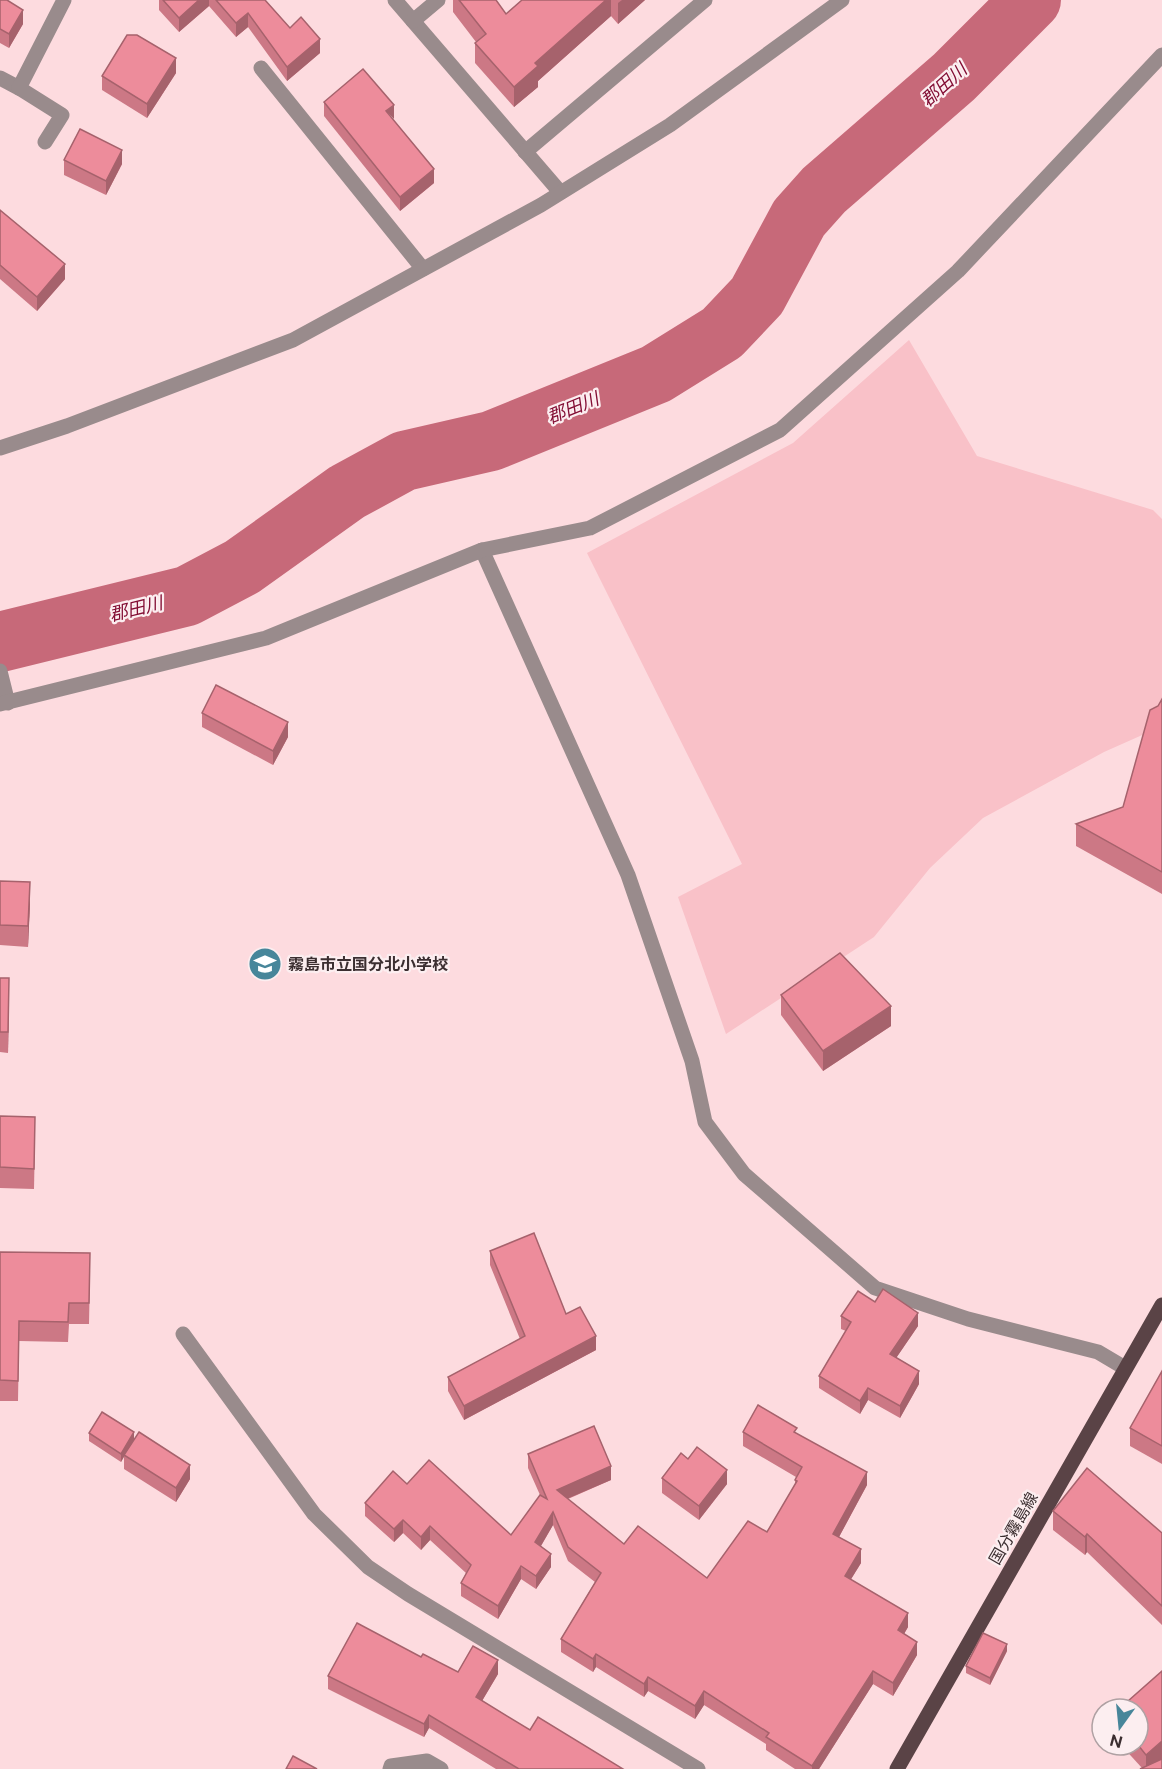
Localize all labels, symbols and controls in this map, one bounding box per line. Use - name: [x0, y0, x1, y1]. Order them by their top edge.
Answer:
- water label: 郡田川: [917, 57, 972, 110]
- water label: 郡田川: [544, 387, 604, 427]
- water label: 郡田川: [107, 591, 167, 625]
- school or university icon: 霧島市立国分北小学校: [247, 946, 283, 982]
- place label: 霧島市立国分北小学校: [288, 955, 448, 974]
- street label: 国分霧島線: [985, 1489, 1042, 1568]
- north arrow: [1090, 1697, 1150, 1757]
- text: N: [1108, 1730, 1125, 1752]

